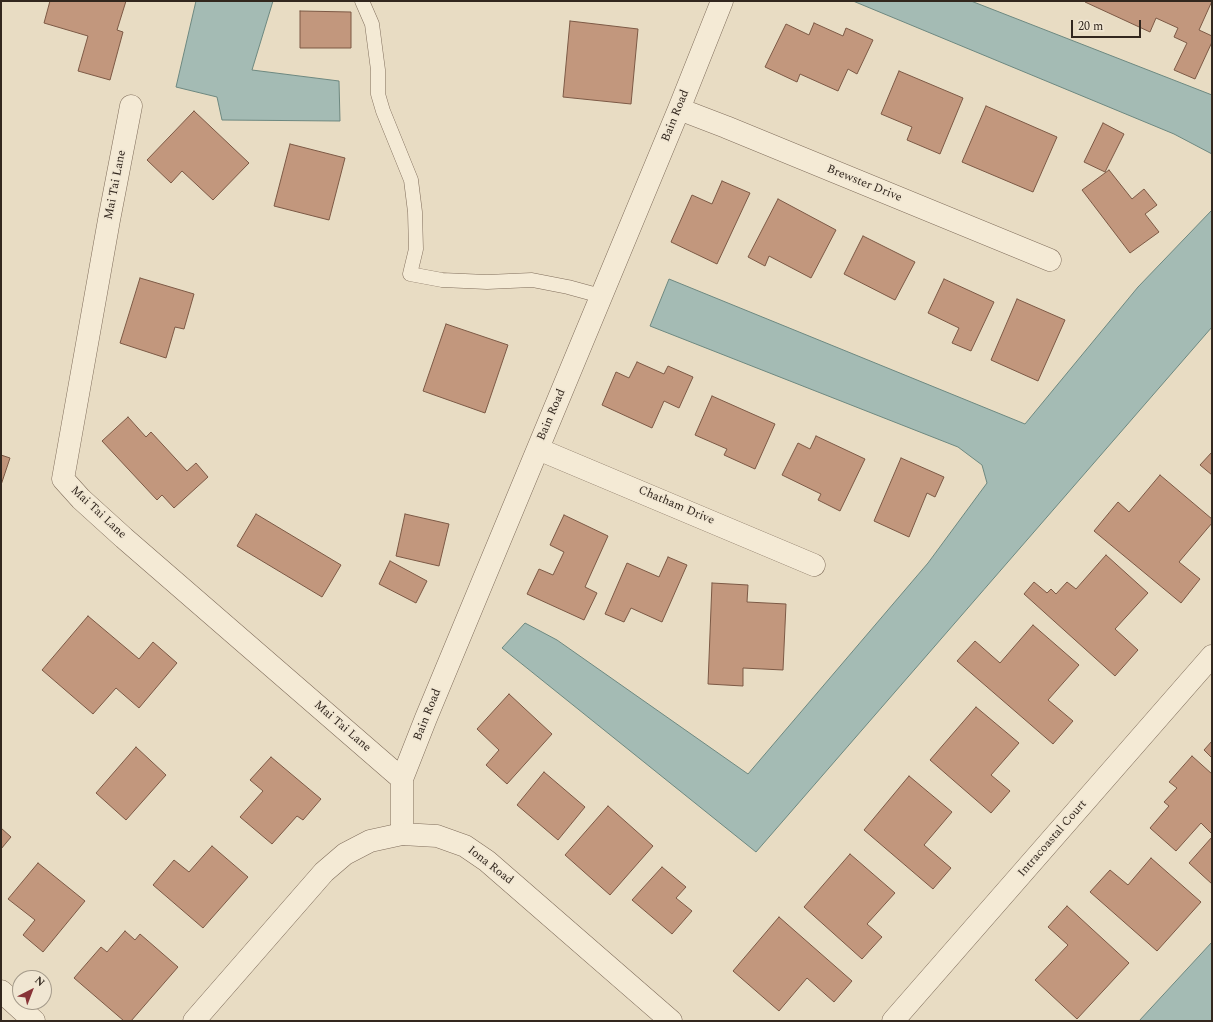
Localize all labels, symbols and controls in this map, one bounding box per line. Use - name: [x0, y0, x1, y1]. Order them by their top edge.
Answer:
- scale bar: [1073, 12, 1143, 38]
- text: 20 m: [1078, 17, 1103, 36]
- street label: Bain Road: [659, 88, 693, 144]
- street label: Mai Tai Lane: [102, 149, 130, 221]
- street label: Brewster Drive: [824, 162, 904, 206]
- street label: Bain Road: [535, 387, 569, 443]
- street label: Chatham Drive: [636, 483, 716, 529]
- street label: Mai Tai Lane: [67, 484, 129, 542]
- street label: Bain Road: [411, 687, 445, 743]
- street label: Mai Tai Lane: [311, 698, 373, 756]
- street label: Intracoastal Court: [1016, 797, 1090, 881]
- street label: Iona Road: [464, 844, 516, 888]
- north arrow: [12, 970, 52, 1010]
- text: N: [31, 972, 49, 991]

